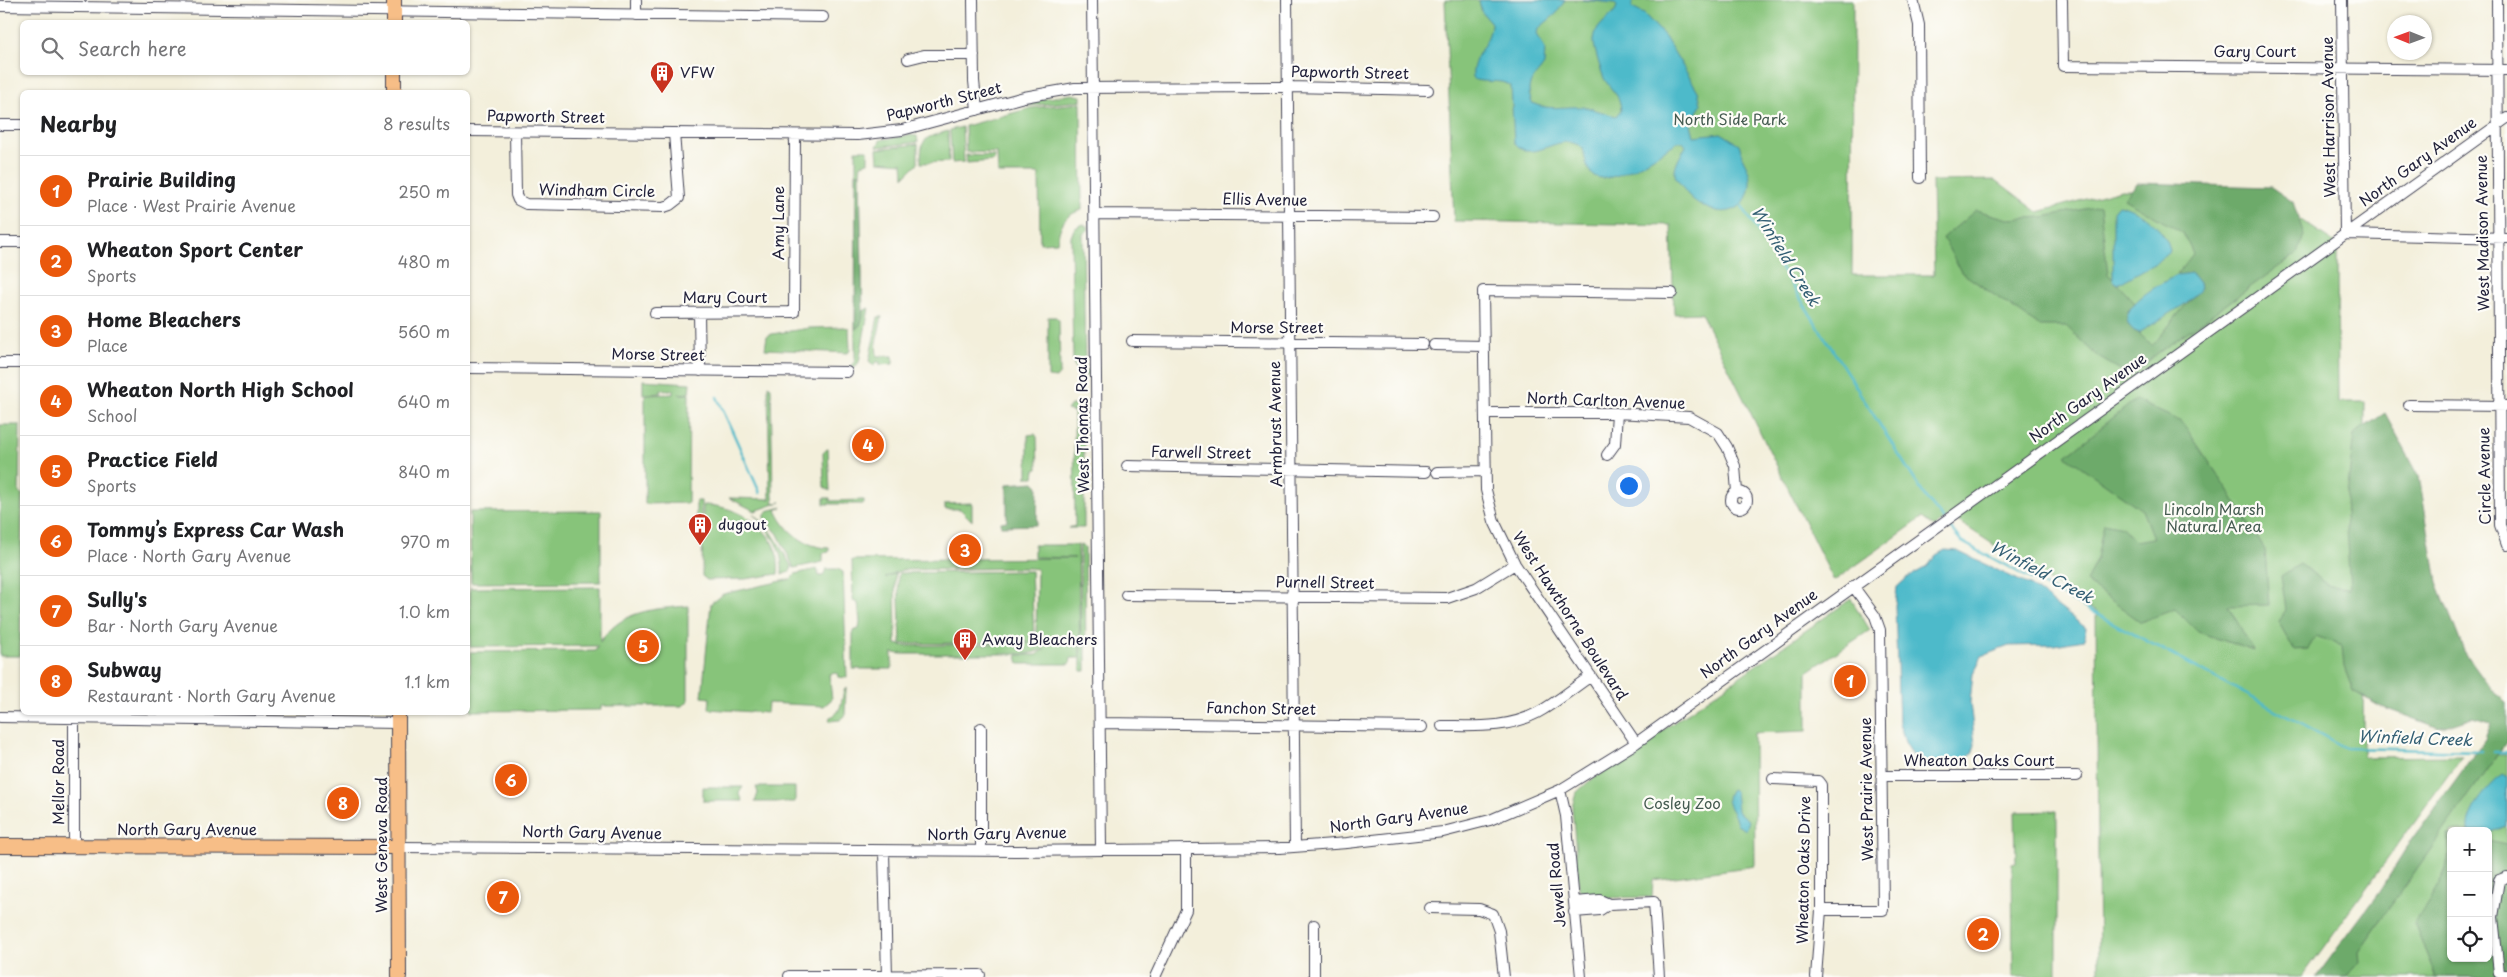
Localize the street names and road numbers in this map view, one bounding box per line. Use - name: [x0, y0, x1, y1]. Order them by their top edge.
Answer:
- street label: West Harrison Avenue: [2315, 36, 2340, 198]
- street label: Gary Court: [2214, 39, 2296, 62]
- street label: Papworth Street: [1291, 59, 1409, 84]
- street label: Papworth Street: [884, 75, 1004, 126]
- street label: Papworth Street: [487, 103, 605, 128]
- street label: North Gary Avenue: [2354, 110, 2480, 211]
- street label: West Madison Avenue: [2469, 155, 2494, 311]
- street label: Windham Circle: [539, 177, 655, 202]
- street label: Amy Lane: [766, 186, 789, 260]
- street label: Ellis Avenue: [1222, 186, 1308, 211]
- street label: Mary Court: [683, 285, 767, 308]
- street label: Morse Street: [1230, 315, 1324, 338]
- street label: Morse Street: [611, 341, 705, 366]
- street label: North Gary Avenue: [2024, 346, 2150, 447]
- street label: West Thomas Road: [1069, 356, 1094, 494]
- street label: Armbrust Avenue: [1262, 361, 1287, 487]
- street label: North Carlton Avenue: [1526, 385, 1686, 414]
- street label: Circle Avenue: [2471, 427, 2496, 525]
- street label: Farwell Street: [1151, 439, 1251, 464]
- street label: West Hawthorne Boulevard: [1508, 526, 1635, 704]
- street label: Purnell Street: [1275, 569, 1375, 594]
- street label: North Gary Avenue: [1695, 582, 1821, 683]
- street label: Fanchon Street: [1206, 695, 1316, 720]
- street label: West Prairie Avenue: [1853, 717, 1878, 861]
- street label: Mellor Road: [46, 739, 69, 825]
- street label: Wheaton Oaks Court: [1903, 748, 2055, 771]
- street label: West Geneva Road: [369, 777, 392, 913]
- street label: North Gary Avenue: [1328, 795, 1470, 838]
- street label: Wheaton Oaks Drive: [1790, 796, 1815, 944]
- street label: North Gary Avenue: [117, 817, 257, 840]
- street label: North Gary Avenue: [522, 819, 662, 844]
- street label: North Gary Avenue: [927, 820, 1067, 845]
- street label: Jewell Road: [1540, 842, 1571, 929]

